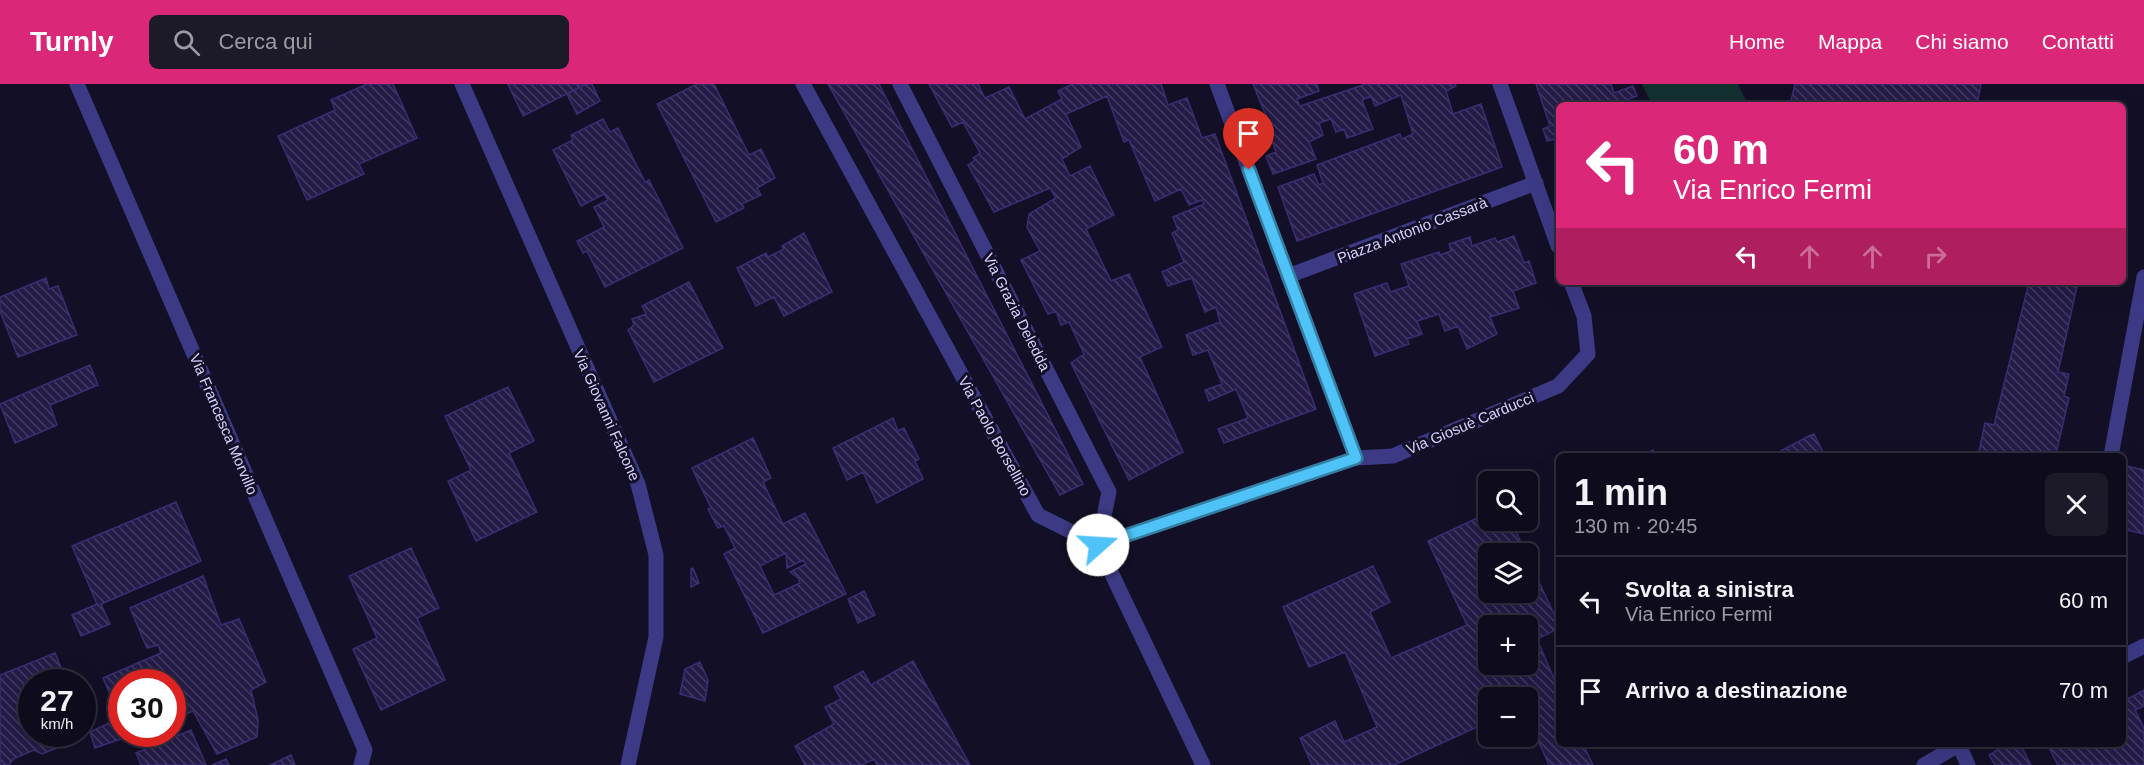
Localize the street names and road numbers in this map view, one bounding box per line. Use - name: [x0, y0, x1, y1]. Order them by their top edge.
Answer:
- street label: Piazza Antonio Cassarà: [1335, 193, 1490, 266]
- street label: Via Grazia Deledda: [980, 250, 1054, 374]
- street label: Via Giovanni Falcone: [570, 347, 644, 483]
- street label: Via Francesca Morvillo: [187, 351, 261, 497]
- street label: Via Paolo Borsellino: [955, 373, 1035, 499]
- street label: Via Giosuè Carducci: [1404, 389, 1536, 457]

